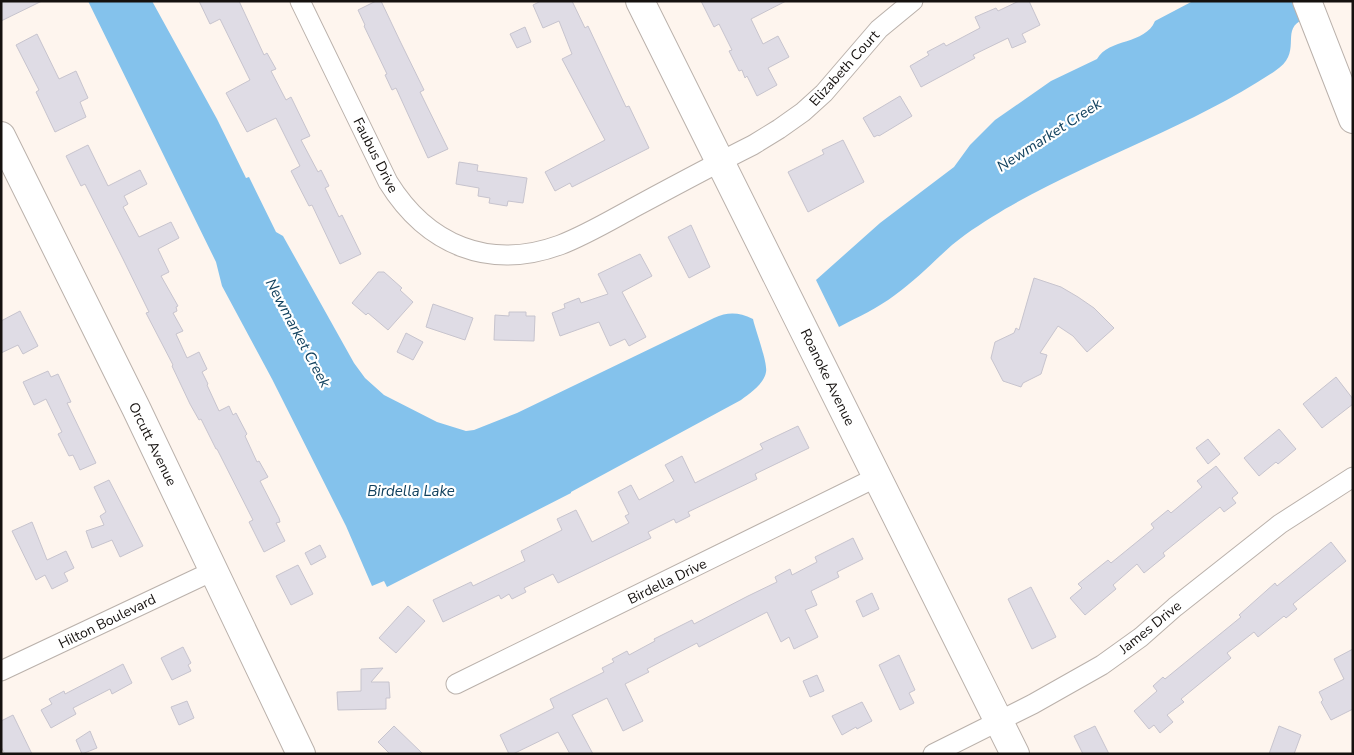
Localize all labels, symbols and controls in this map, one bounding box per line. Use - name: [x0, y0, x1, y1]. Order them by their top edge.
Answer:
- street label: Elizabeth Court: [805, 26, 884, 110]
- water label: Newmarket Creek: [993, 93, 1106, 176]
- street label: Faubus Drive: [348, 114, 403, 196]
- water label: Newmarket Creek: [261, 275, 335, 392]
- street label: Roanoke Avenue: [796, 326, 859, 429]
- street label: Orcutt Avenue: [124, 399, 181, 489]
- water label: Birdella Lake: [367, 481, 455, 501]
- street label: Birdella Drive: [625, 554, 710, 609]
- street label: Hilton Boulevard: [55, 590, 159, 653]
- street label: James Drive: [1114, 596, 1185, 659]

